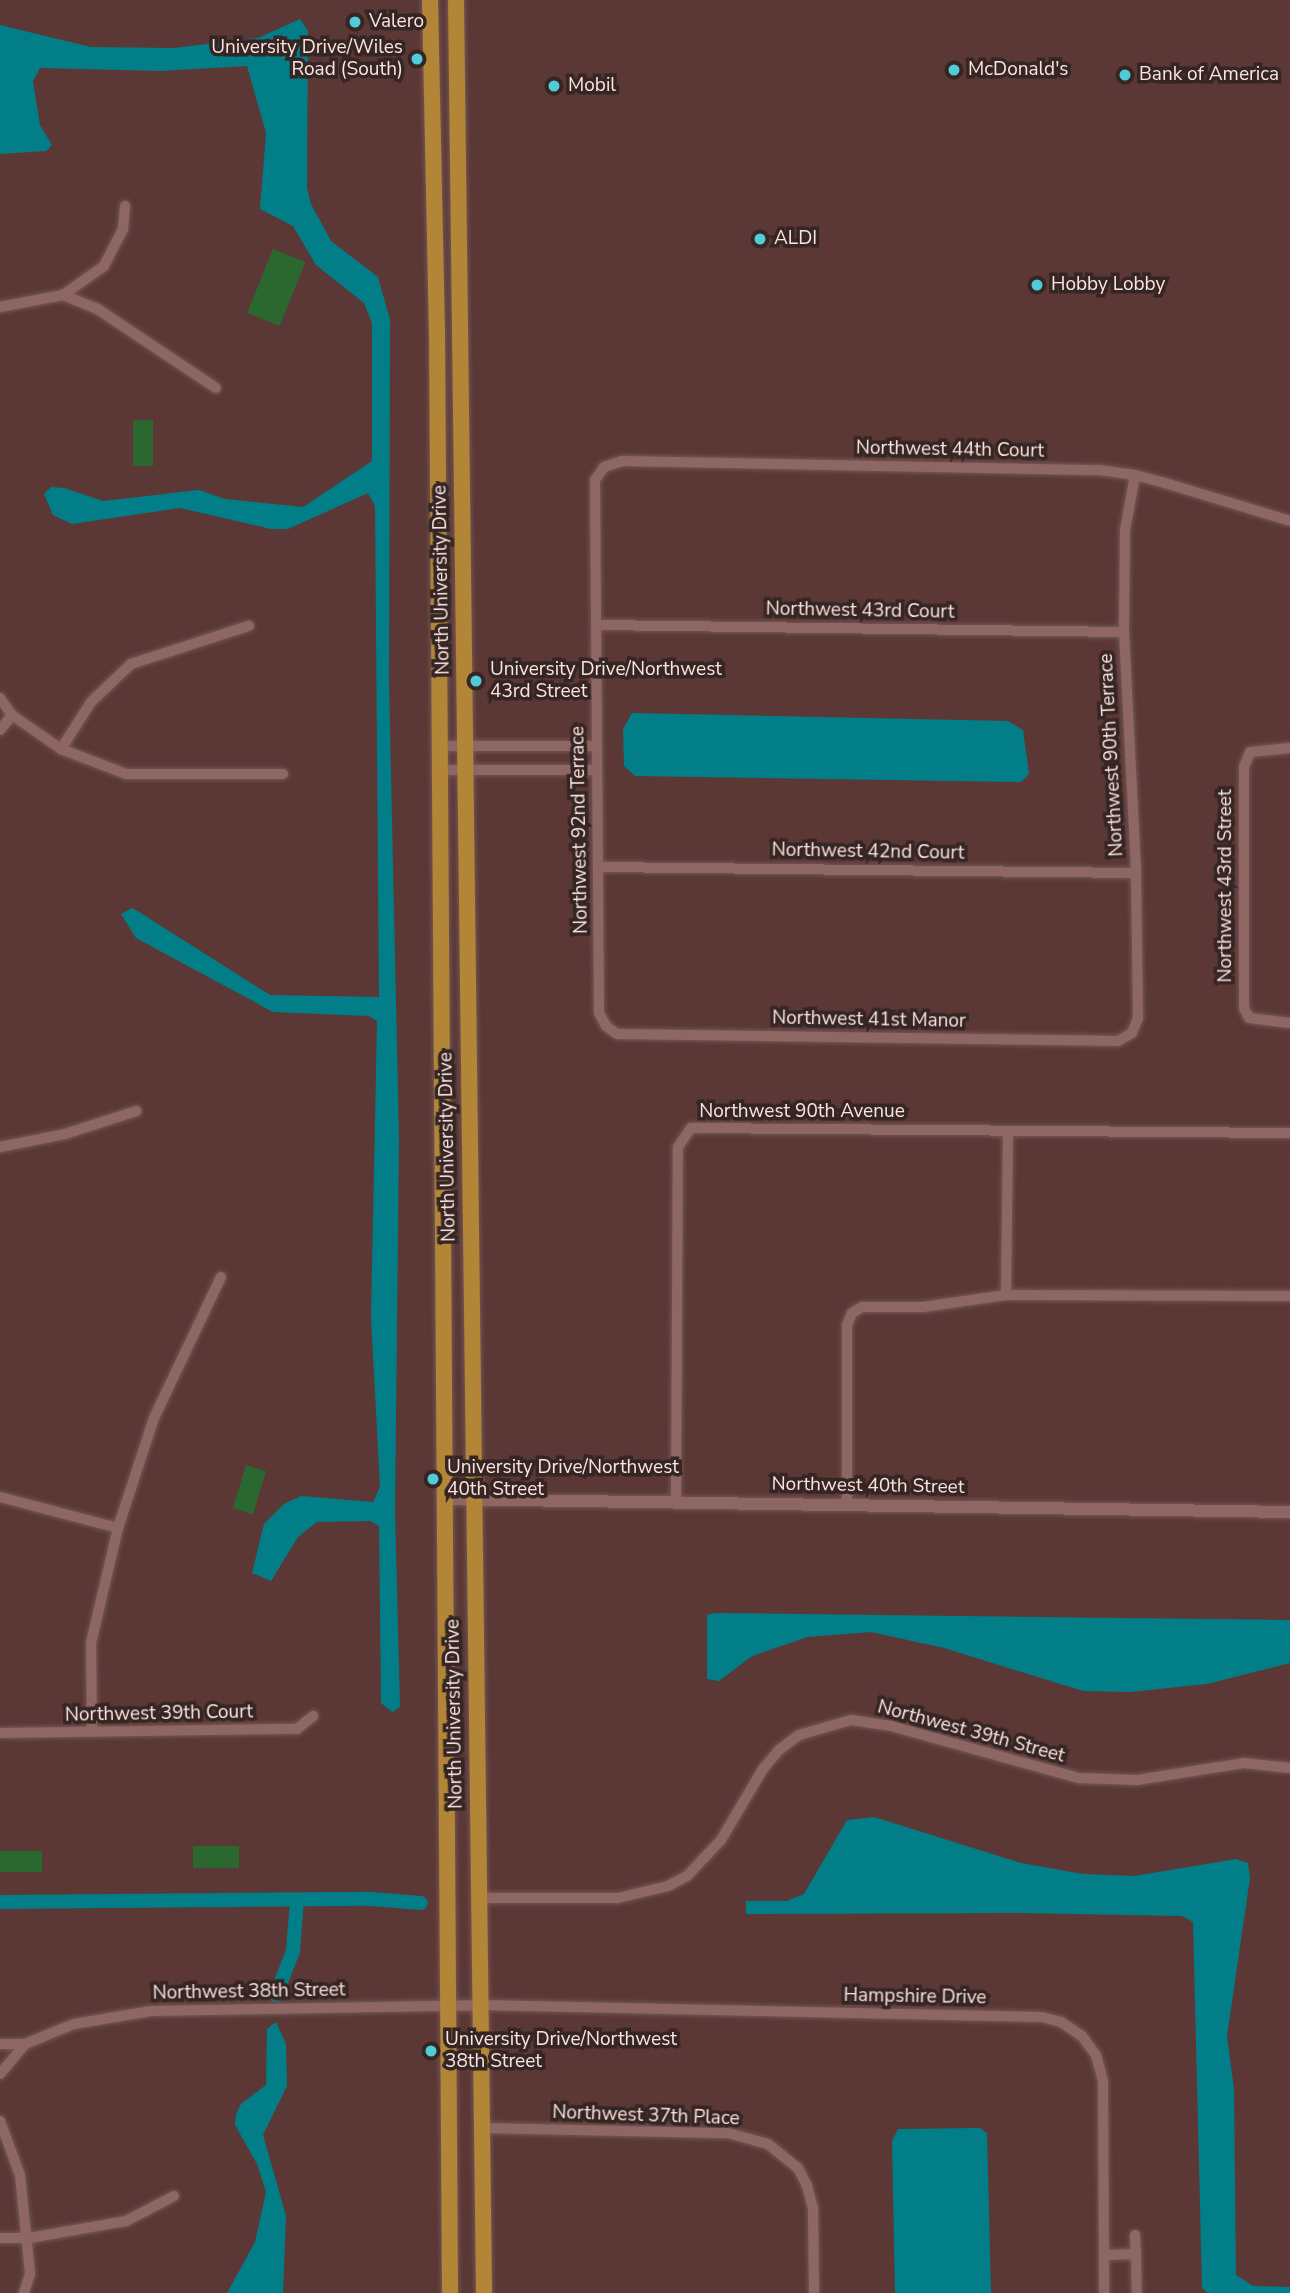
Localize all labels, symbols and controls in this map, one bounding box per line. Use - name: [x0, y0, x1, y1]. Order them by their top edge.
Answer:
- place label: Valero: [369, 11, 424, 33]
- marker: Valero: [347, 14, 363, 30]
- place label: University Drive/Wiles Road (South): [211, 37, 403, 81]
- marker: University Drive/Wiles Road (South): [409, 51, 425, 67]
- place label: McDonald's: [968, 59, 1069, 81]
- marker: McDonald's: [946, 62, 962, 78]
- place label: Bank of America: [1139, 64, 1279, 86]
- marker: Bank of America: [1117, 67, 1133, 83]
- place label: Mobil: [568, 75, 616, 97]
- marker: Mobil: [546, 78, 562, 94]
- place label: ALDI: [774, 228, 817, 250]
- marker: ALDI: [752, 231, 768, 247]
- place label: Hobby Lobby: [1051, 274, 1165, 296]
- marker: Hobby Lobby: [1029, 277, 1045, 293]
- street label: Northwest 44th Court: [856, 437, 1044, 463]
- street label: North University Drive: [429, 485, 455, 675]
- street label: Northwest 43rd Court: [766, 598, 954, 624]
- street label: Northwest 90th Terrace: [1095, 653, 1129, 857]
- place label: University Drive/Northwest 43rd Street: [490, 659, 722, 703]
- marker: University Drive/Northwest 43rd Street: [468, 673, 484, 689]
- street label: Northwest 92nd Terrace: [567, 726, 593, 934]
- street label: Northwest 43rd Street: [1215, 789, 1237, 983]
- street label: Northwest 42nd Court: [771, 839, 965, 865]
- street label: Northwest 41st Manor: [772, 1007, 966, 1033]
- street label: North University Drive: [435, 1052, 461, 1242]
- street label: Northwest 90th Avenue: [699, 1101, 905, 1123]
- place label: University Drive/Northwest 40th Street: [447, 1457, 679, 1501]
- marker: University Drive/Northwest 40th Street: [425, 1471, 441, 1487]
- street label: Northwest 40th Street: [771, 1473, 965, 1499]
- street label: North University Drive: [442, 1619, 468, 1809]
- street label: Northwest 39th Street: [875, 1696, 1067, 1768]
- street label: Northwest 39th Court: [65, 1701, 253, 1727]
- street label: Northwest 38th Street: [152, 1979, 346, 2005]
- street label: Hampshire Drive: [843, 1984, 987, 2010]
- place label: University Drive/Northwest 38th Street: [445, 2029, 677, 2073]
- marker: University Drive/Northwest 38th Street: [423, 2043, 439, 2059]
- street label: Northwest 37th Place: [552, 2101, 740, 2131]

